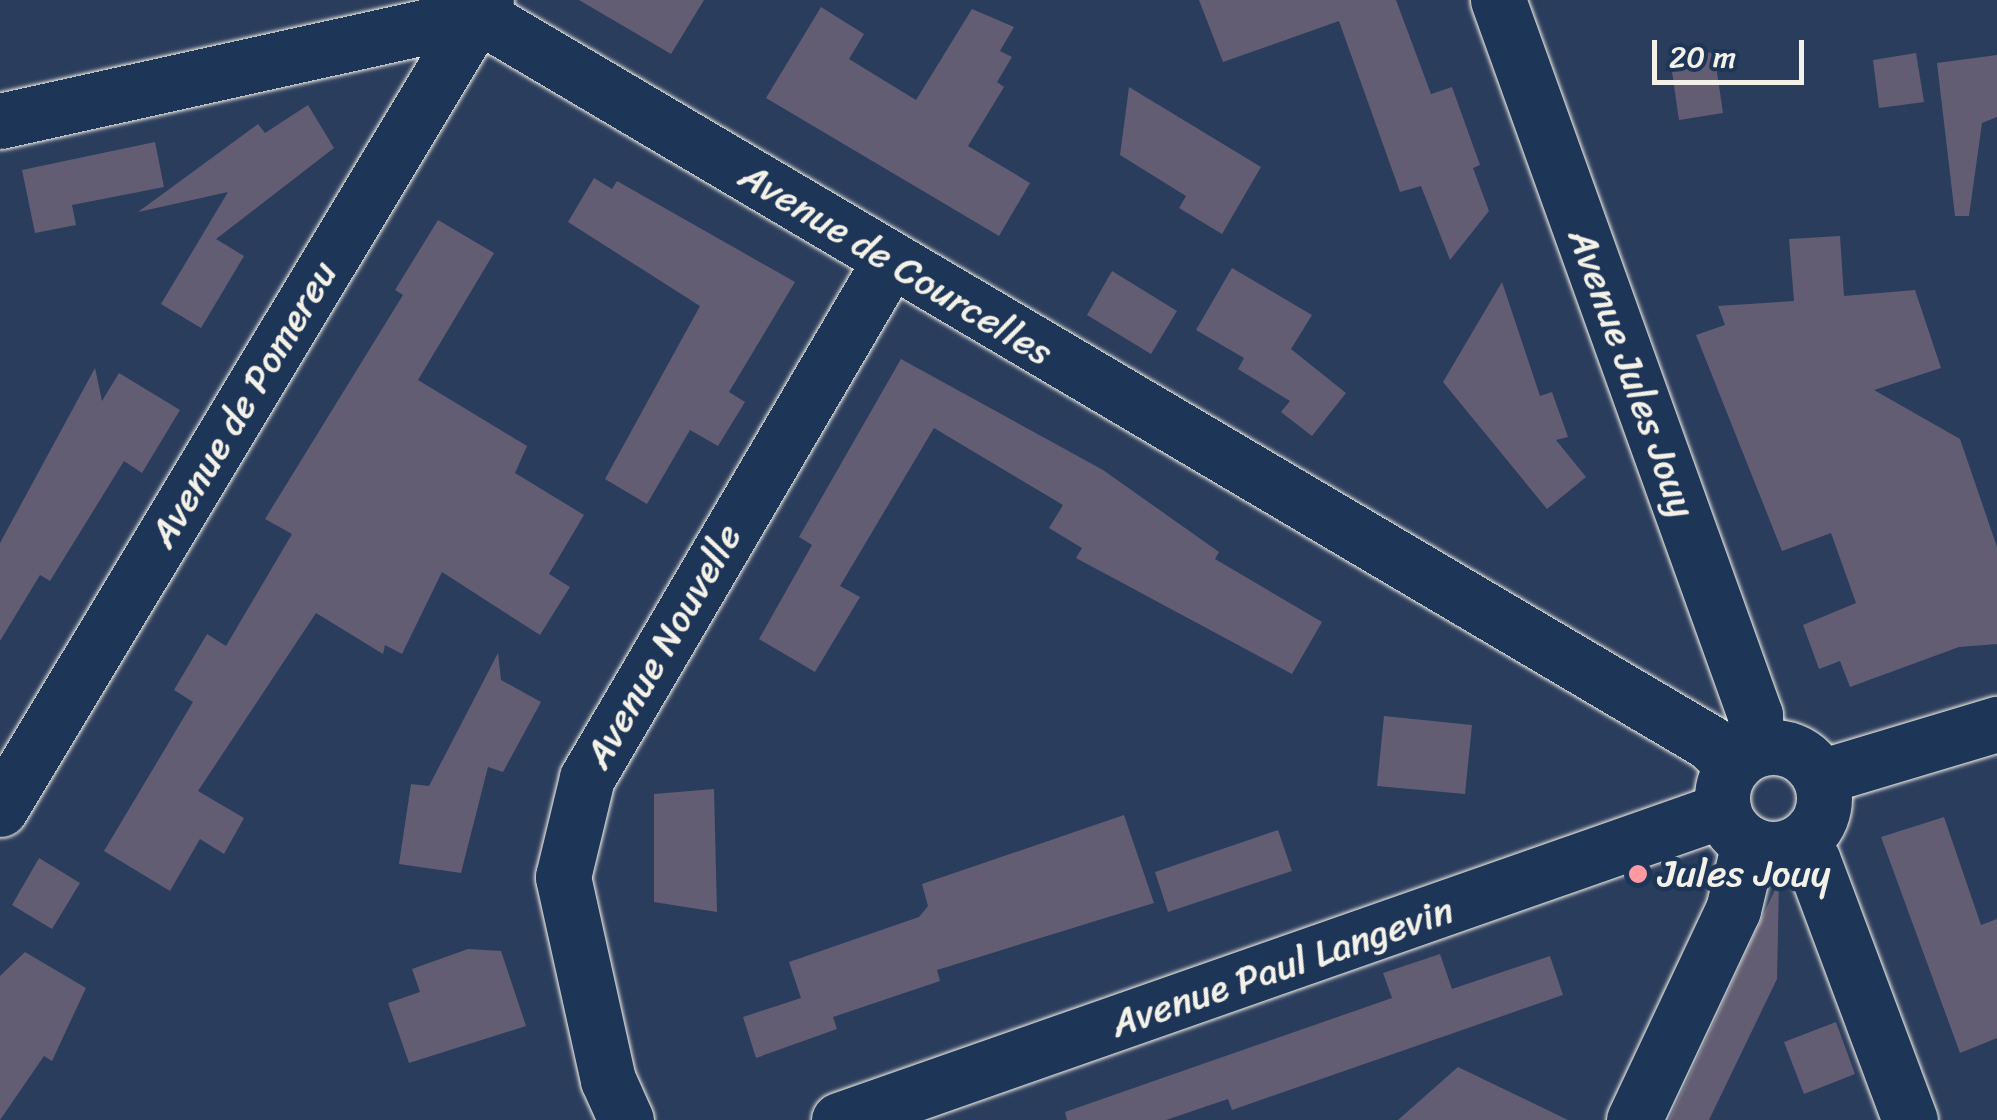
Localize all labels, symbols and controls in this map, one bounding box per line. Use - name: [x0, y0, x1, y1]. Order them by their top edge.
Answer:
- scale bar: [1657, 20, 1810, 82]
- text: 20 m: [1669, 30, 1736, 84]
- street label: Avenue de Courcelles: [732, 153, 1060, 375]
- street label: Avenue Jules Jouy: [1559, 222, 1705, 524]
- street label: Avenue de Pomereu: [140, 253, 346, 555]
- street label: Avenue Nouvelle: [575, 516, 751, 776]
- place label: Jules Jouy: [1658, 851, 1831, 897]
- marker: Jules Jouy: [1627, 863, 1649, 885]
- street label: Avenue Paul Langevin: [1105, 887, 1459, 1047]

